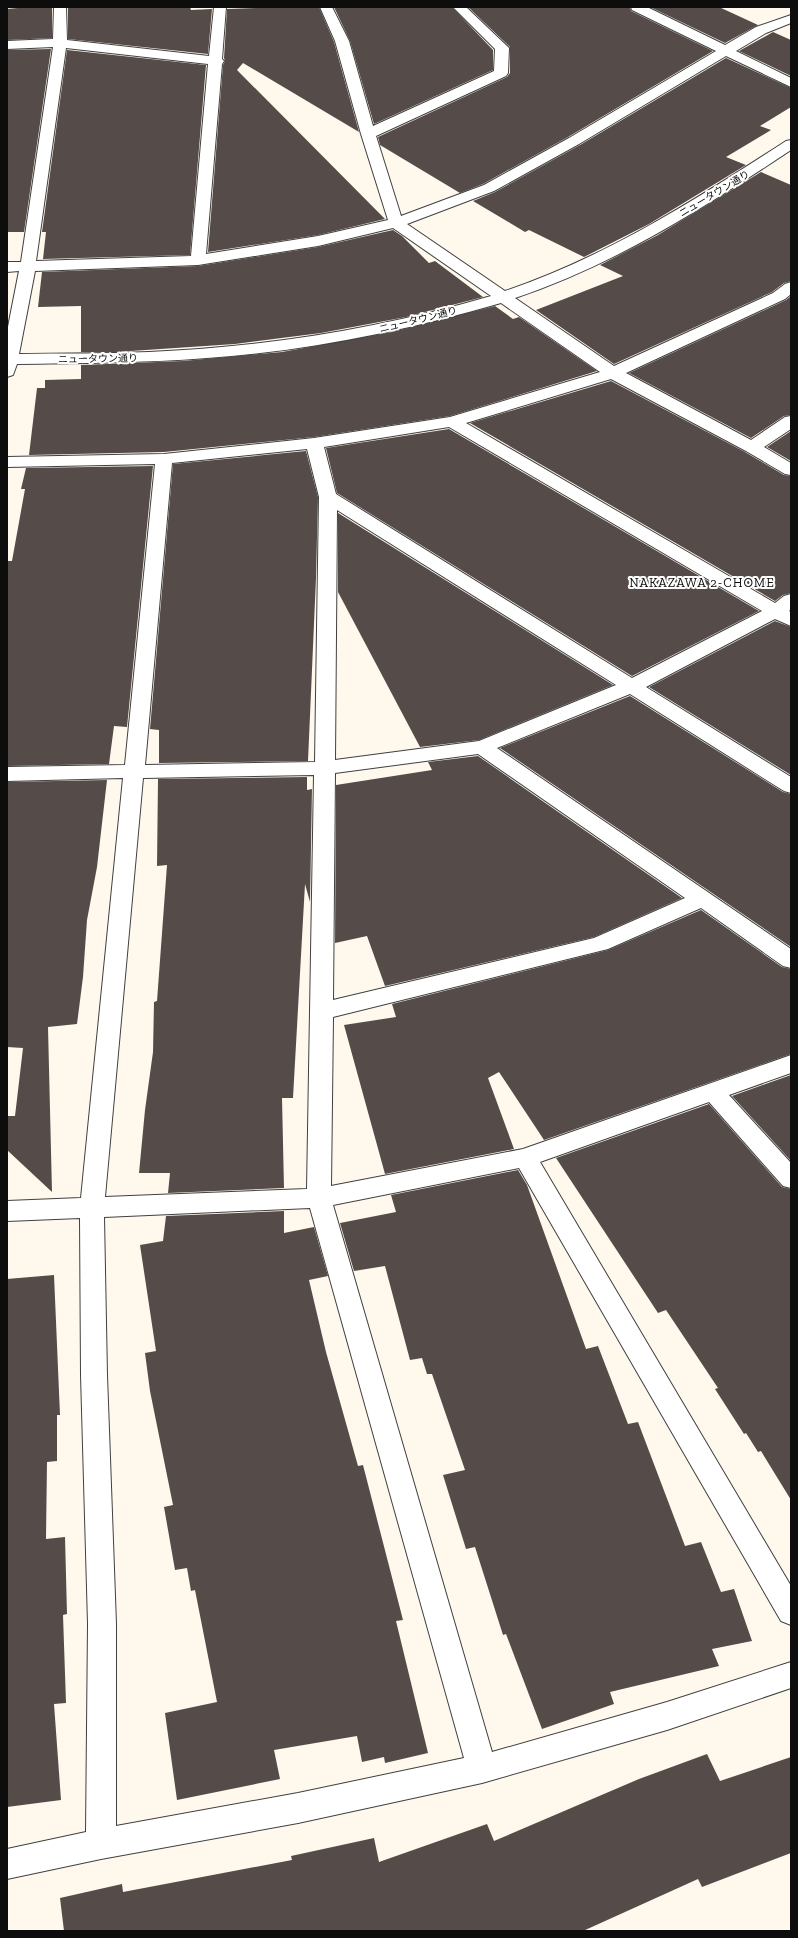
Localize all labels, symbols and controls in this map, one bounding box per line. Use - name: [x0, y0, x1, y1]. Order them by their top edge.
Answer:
- street label: ニュータウン通り: [677, 168, 752, 220]
- street label: ニュータウン通り: [378, 304, 459, 335]
- street label: ニュータウン通り: [58, 352, 138, 366]
- district label: NAKAZAWA 2-CHOME: [629, 575, 775, 590]

